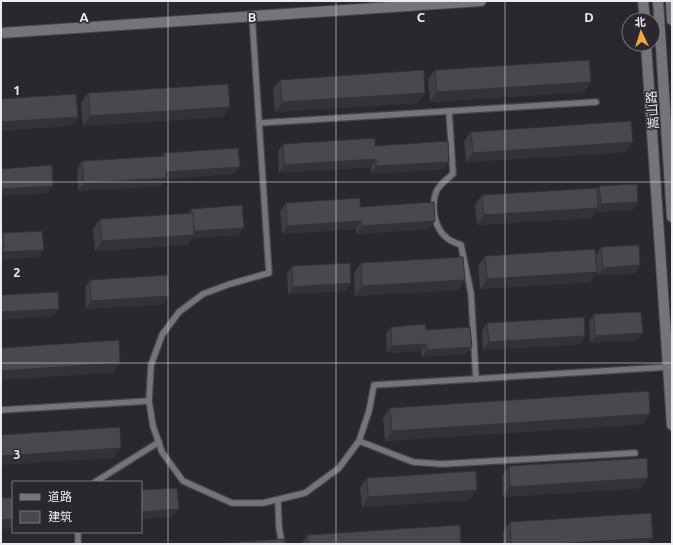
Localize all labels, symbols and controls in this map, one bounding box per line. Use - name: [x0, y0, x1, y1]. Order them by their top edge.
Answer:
- text: A: [79, 10, 89, 24]
- text: B: [248, 10, 257, 24]
- text: C: [417, 10, 426, 24]
- text: D: [584, 10, 594, 24]
- north arrow: [621, 12, 661, 52]
- text: 北: [634, 16, 646, 28]
- text: 1: [13, 83, 21, 97]
- street label: 嵩山路: [644, 90, 660, 130]
- text: 2: [13, 265, 21, 279]
- text: 3: [13, 447, 21, 461]
- legend: [12, 481, 142, 533]
- text: 道路: [48, 490, 72, 503]
- text: 建筑: [48, 510, 72, 523]

